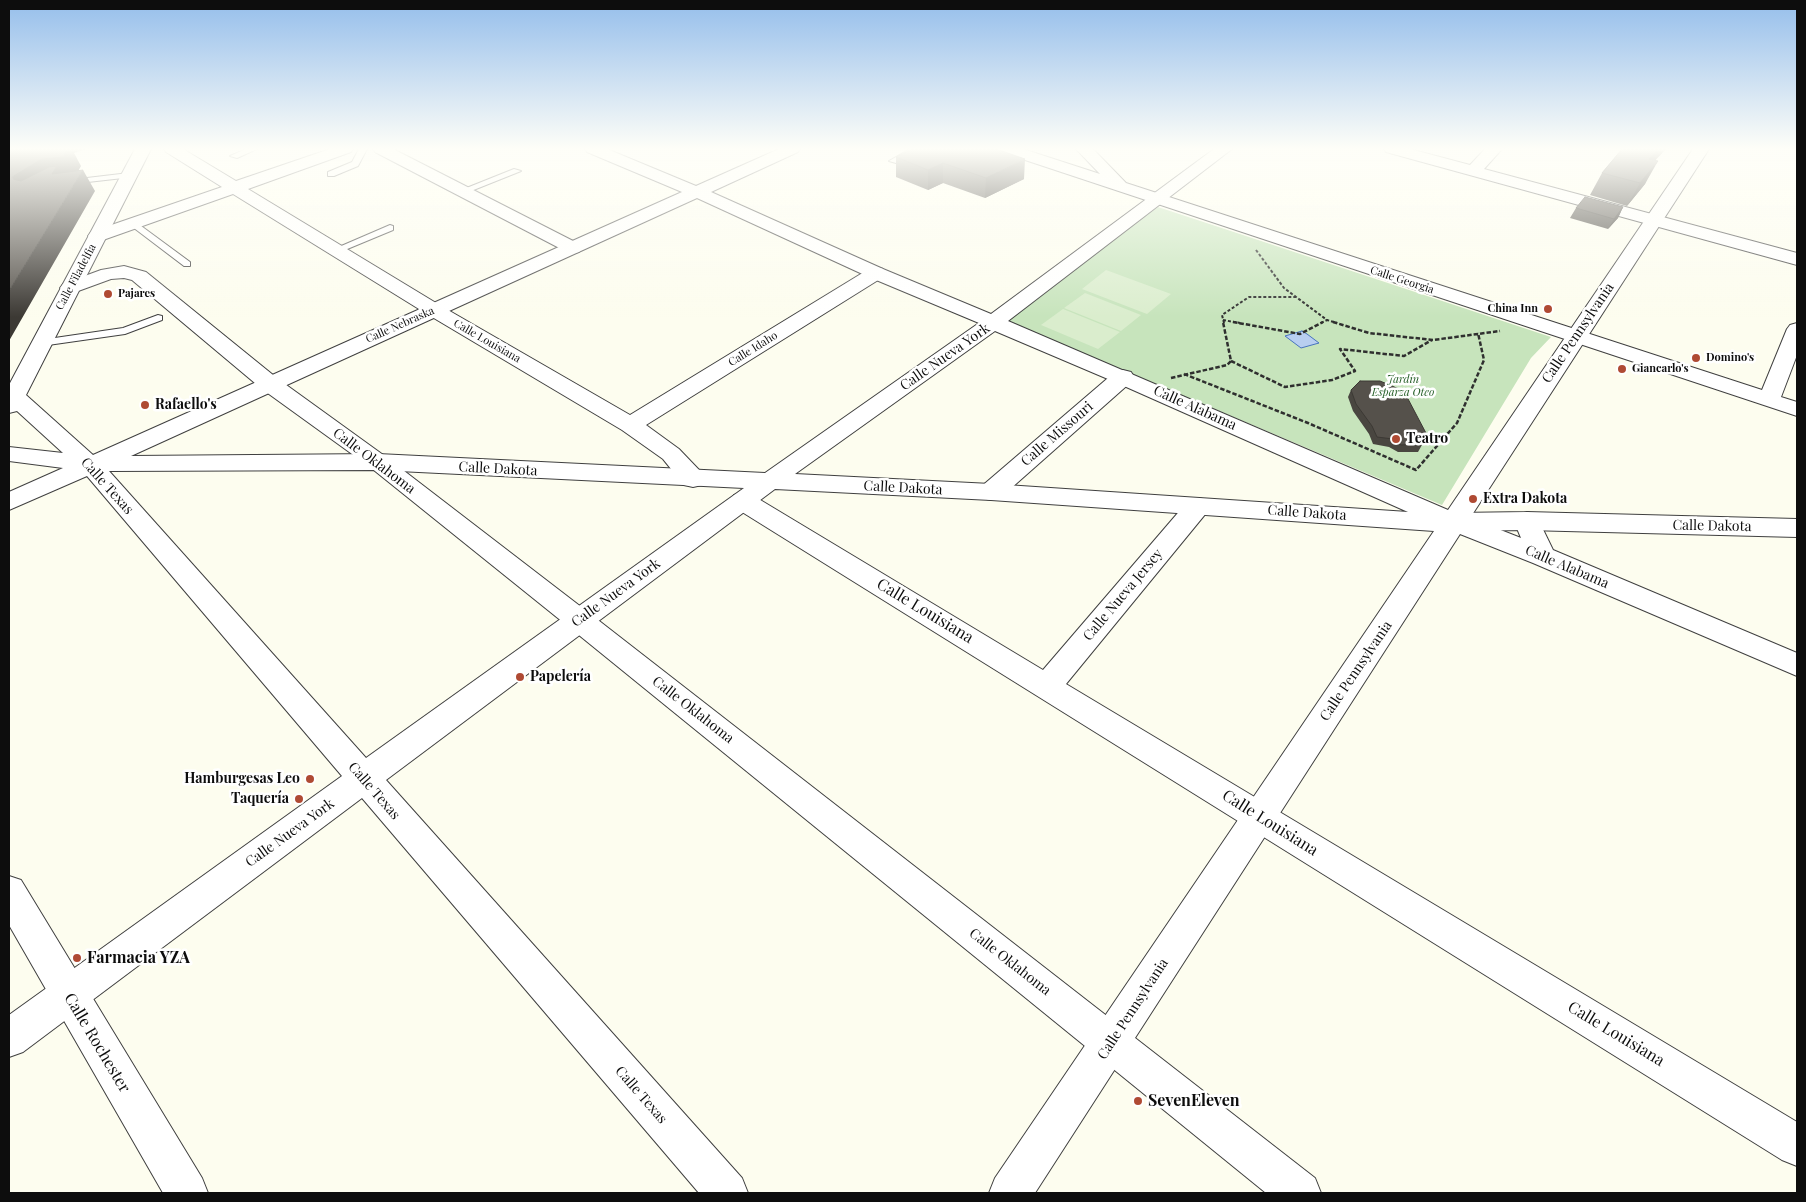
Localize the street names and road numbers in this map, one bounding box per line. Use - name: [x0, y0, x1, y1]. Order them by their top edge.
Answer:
- street label: Calle Filadelfia: [53, 242, 99, 312]
- street label: Calle Georgia: [1368, 263, 1436, 297]
- street label: Calle Pennsylvania: [1538, 280, 1618, 386]
- street label: Calle Nebraska: [364, 304, 436, 346]
- street label: Calle Louisiana: [451, 316, 523, 366]
- street label: Calle Nueva York: [897, 320, 993, 394]
- street label: Calle Idaho: [726, 329, 780, 369]
- street label: Calle Alabama: [1151, 382, 1239, 434]
- street label: Calle Missouri: [1018, 398, 1096, 470]
- street label: Calle Oklahoma: [329, 425, 419, 497]
- street label: Calle Texas: [77, 454, 137, 518]
- street label: Calle Dakota: [458, 459, 538, 479]
- street label: Calle Dakota: [863, 478, 943, 498]
- street label: Calle Dakota: [1267, 502, 1347, 524]
- street label: Calle Dakota: [1672, 517, 1752, 535]
- street label: Calle Alabama: [1523, 542, 1611, 592]
- street label: Calle Nueva Jersey: [1080, 546, 1166, 644]
- street label: Calle Nueva York: [568, 555, 664, 631]
- street label: Calle Louisiana: [873, 575, 977, 647]
- street label: Calle Pennsylvania: [1316, 618, 1396, 724]
- street label: Calle Oklahoma: [649, 673, 737, 747]
- street label: Calle Texas: [345, 759, 403, 823]
- street label: Calle Louisiana: [1218, 786, 1322, 860]
- street label: Calle Nueva York: [242, 795, 338, 871]
- street label: Calle Oklahoma: [966, 925, 1054, 999]
- street label: Calle Pennsylvania: [1094, 955, 1172, 1063]
- street label: Calle Rochester: [60, 990, 134, 1096]
- street label: Calle Louisiana: [1564, 998, 1668, 1070]
- street label: Calle Texas: [612, 1063, 670, 1127]

